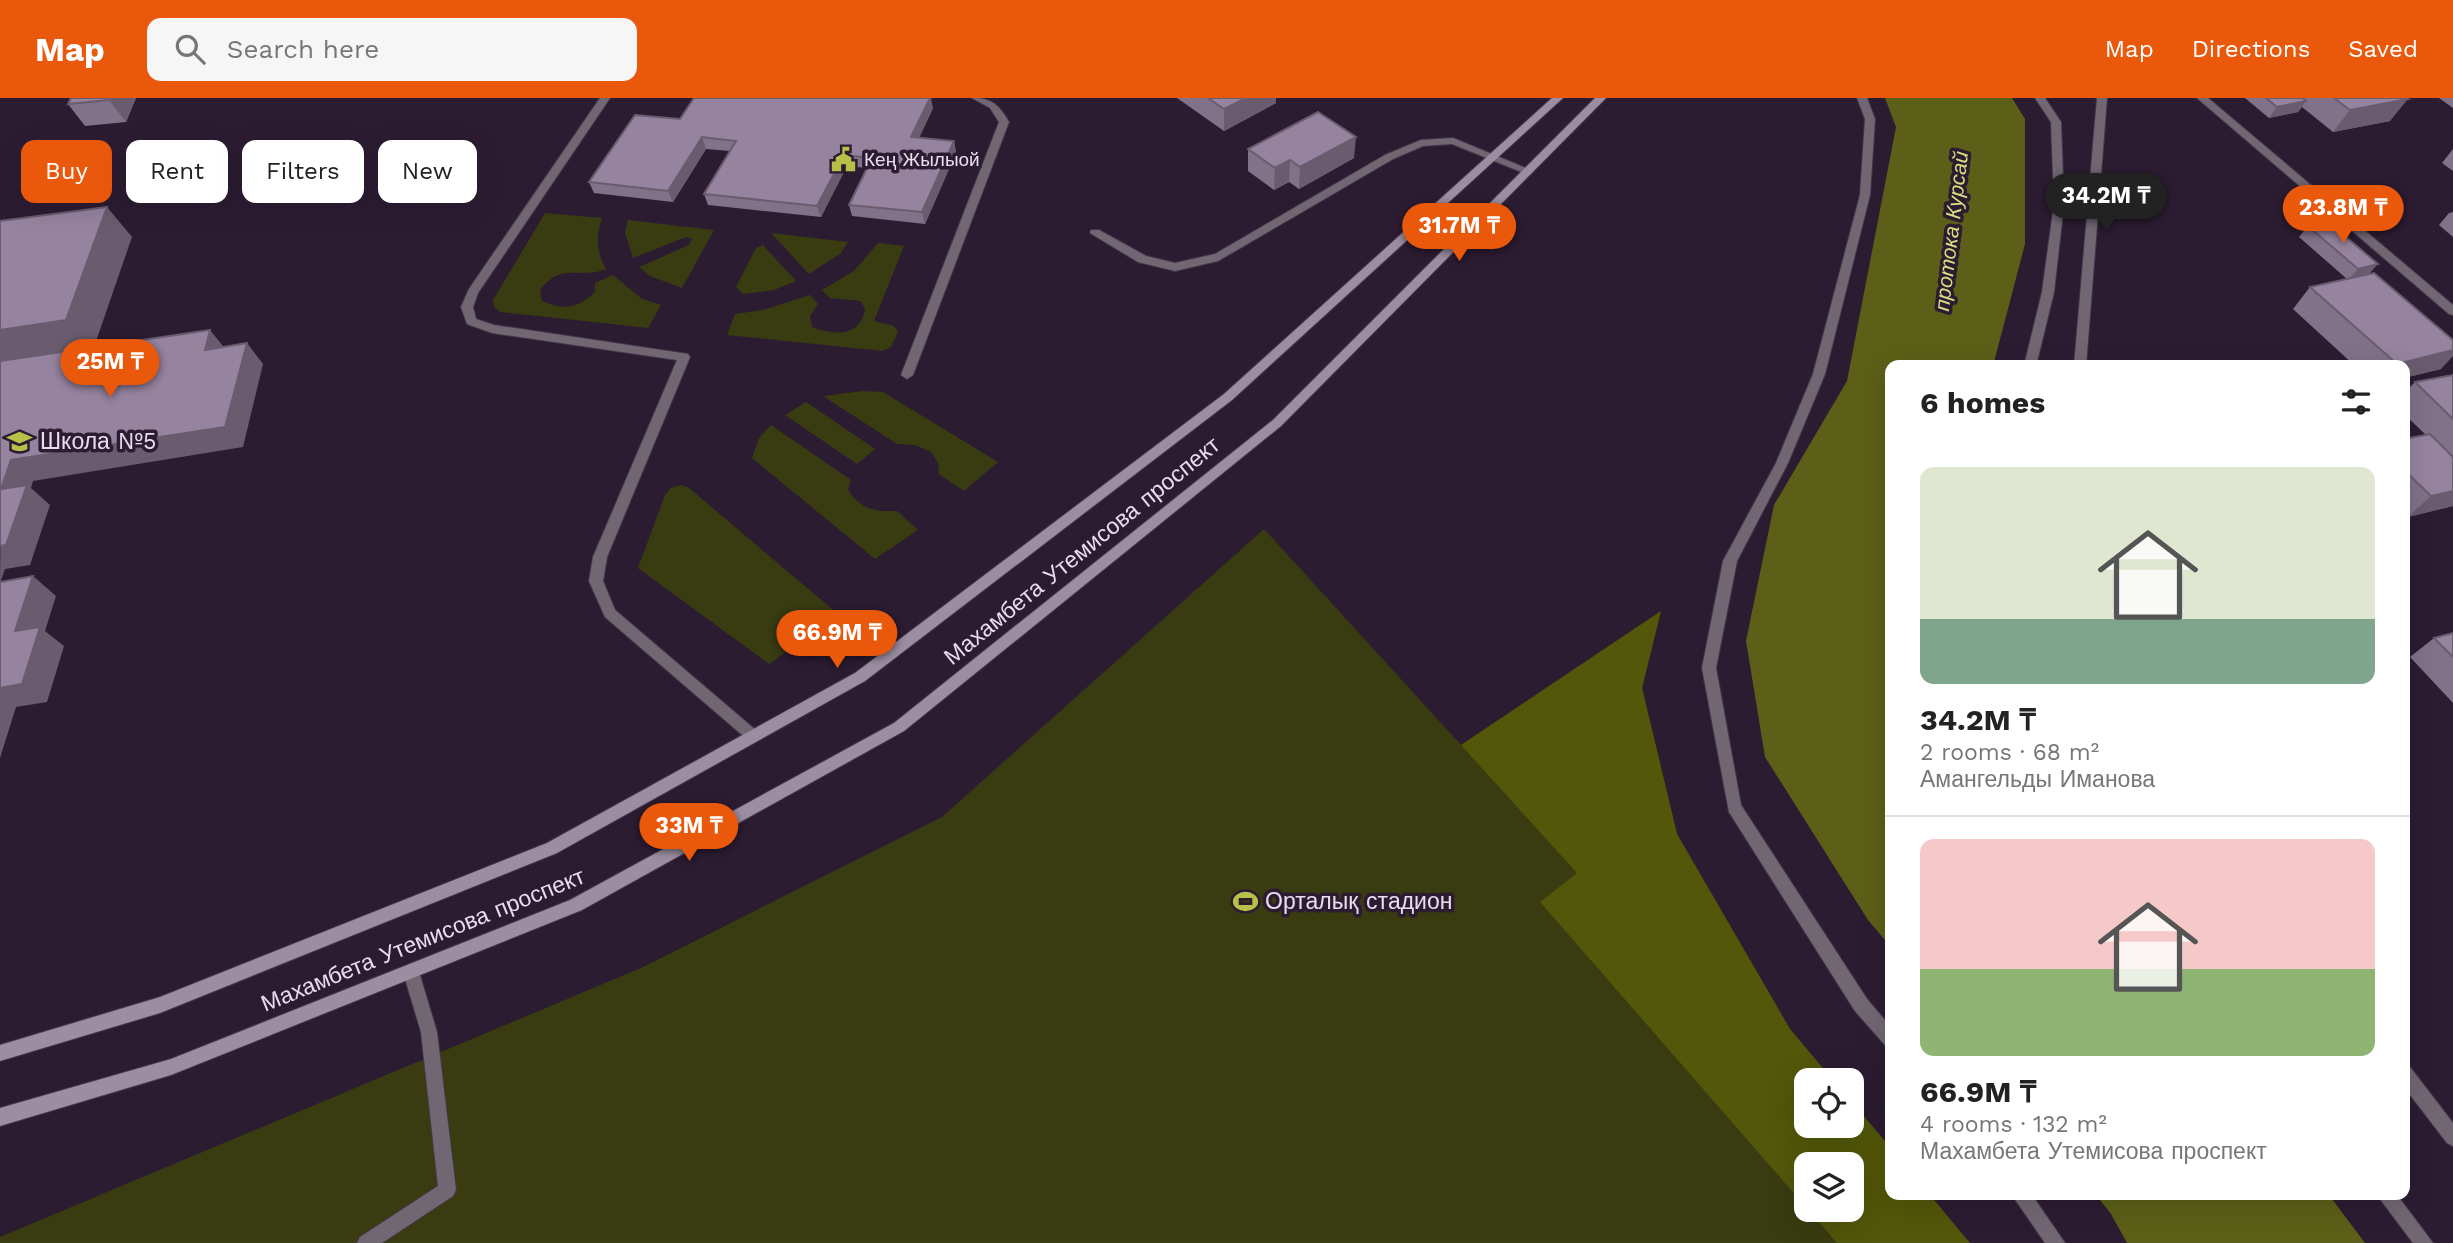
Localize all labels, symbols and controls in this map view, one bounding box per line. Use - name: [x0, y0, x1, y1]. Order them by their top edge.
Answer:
- search box: [147, 18, 637, 81]
- text: Map: [35, 30, 105, 69]
- icon: search: [171, 30, 209, 68]
- text: Search here: [227, 34, 379, 64]
- text: Map: [2105, 35, 2154, 63]
- text: Directions: [2192, 35, 2310, 63]
- text: Saved: [2348, 35, 2418, 63]
- chip: Buy: [21, 140, 112, 203]
- chip: Rent: [126, 140, 228, 203]
- chip: Filters: [242, 140, 364, 203]
- chip: New: [378, 140, 477, 203]
- public building icon: Кең Жылыой: [830, 145, 858, 173]
- place label: Кең Жылыой: [864, 148, 980, 171]
- water label: протока Курсай: [1929, 149, 1973, 312]
- pin: 34.2M ₸: [2041, 174, 2171, 233]
- text: 34.2M ₸: [2062, 182, 2150, 209]
- pin: 23.8M ₸: [2278, 186, 2408, 245]
- text: 23.8M ₸: [2299, 194, 2387, 221]
- pin: 31.7M ₸: [1394, 204, 1524, 263]
- text: 31.7M ₸: [1418, 212, 1500, 239]
- pin: 25M ₸: [61, 340, 159, 399]
- text: 25M ₸: [76, 348, 144, 375]
- icon: filters: [2337, 383, 2375, 421]
- text: 6 homes: [1920, 385, 2045, 420]
- school or university icon: Школа №5: [6, 427, 34, 455]
- place label: Школа №5: [40, 428, 156, 455]
- street label: Махамбета Утемисова проспект: [939, 431, 1226, 671]
- icon: home: [2085, 512, 2211, 638]
- pin: 66.9M ₸: [772, 610, 902, 670]
- text: 66.9M ₸: [792, 619, 882, 646]
- text: 34.2M ₸: [1920, 702, 2036, 737]
- text: 2 rooms · 68 m²: [1920, 739, 2099, 766]
- text: Амангельды Иманова: [1920, 766, 2155, 793]
- pin: 33M ₸: [640, 804, 738, 863]
- text: 33M ₸: [655, 812, 723, 839]
- street label: Махамбета Утемисова проспект: [257, 862, 589, 1017]
- icon: home: [2085, 884, 2211, 1010]
- sports icon: Орталық стадион: [1231, 887, 1259, 915]
- place label: Орталық стадион: [1265, 888, 1452, 915]
- map controls: [1794, 1068, 1864, 1222]
- button: locate: [1794, 1068, 1864, 1138]
- text: 66.9M ₸: [1920, 1074, 2036, 1109]
- text: 4 rooms · 132 m²: [1920, 1111, 2107, 1138]
- text: Махамбета Утемисова проспект: [1920, 1138, 2267, 1165]
- button: layers: [1794, 1152, 1864, 1222]

